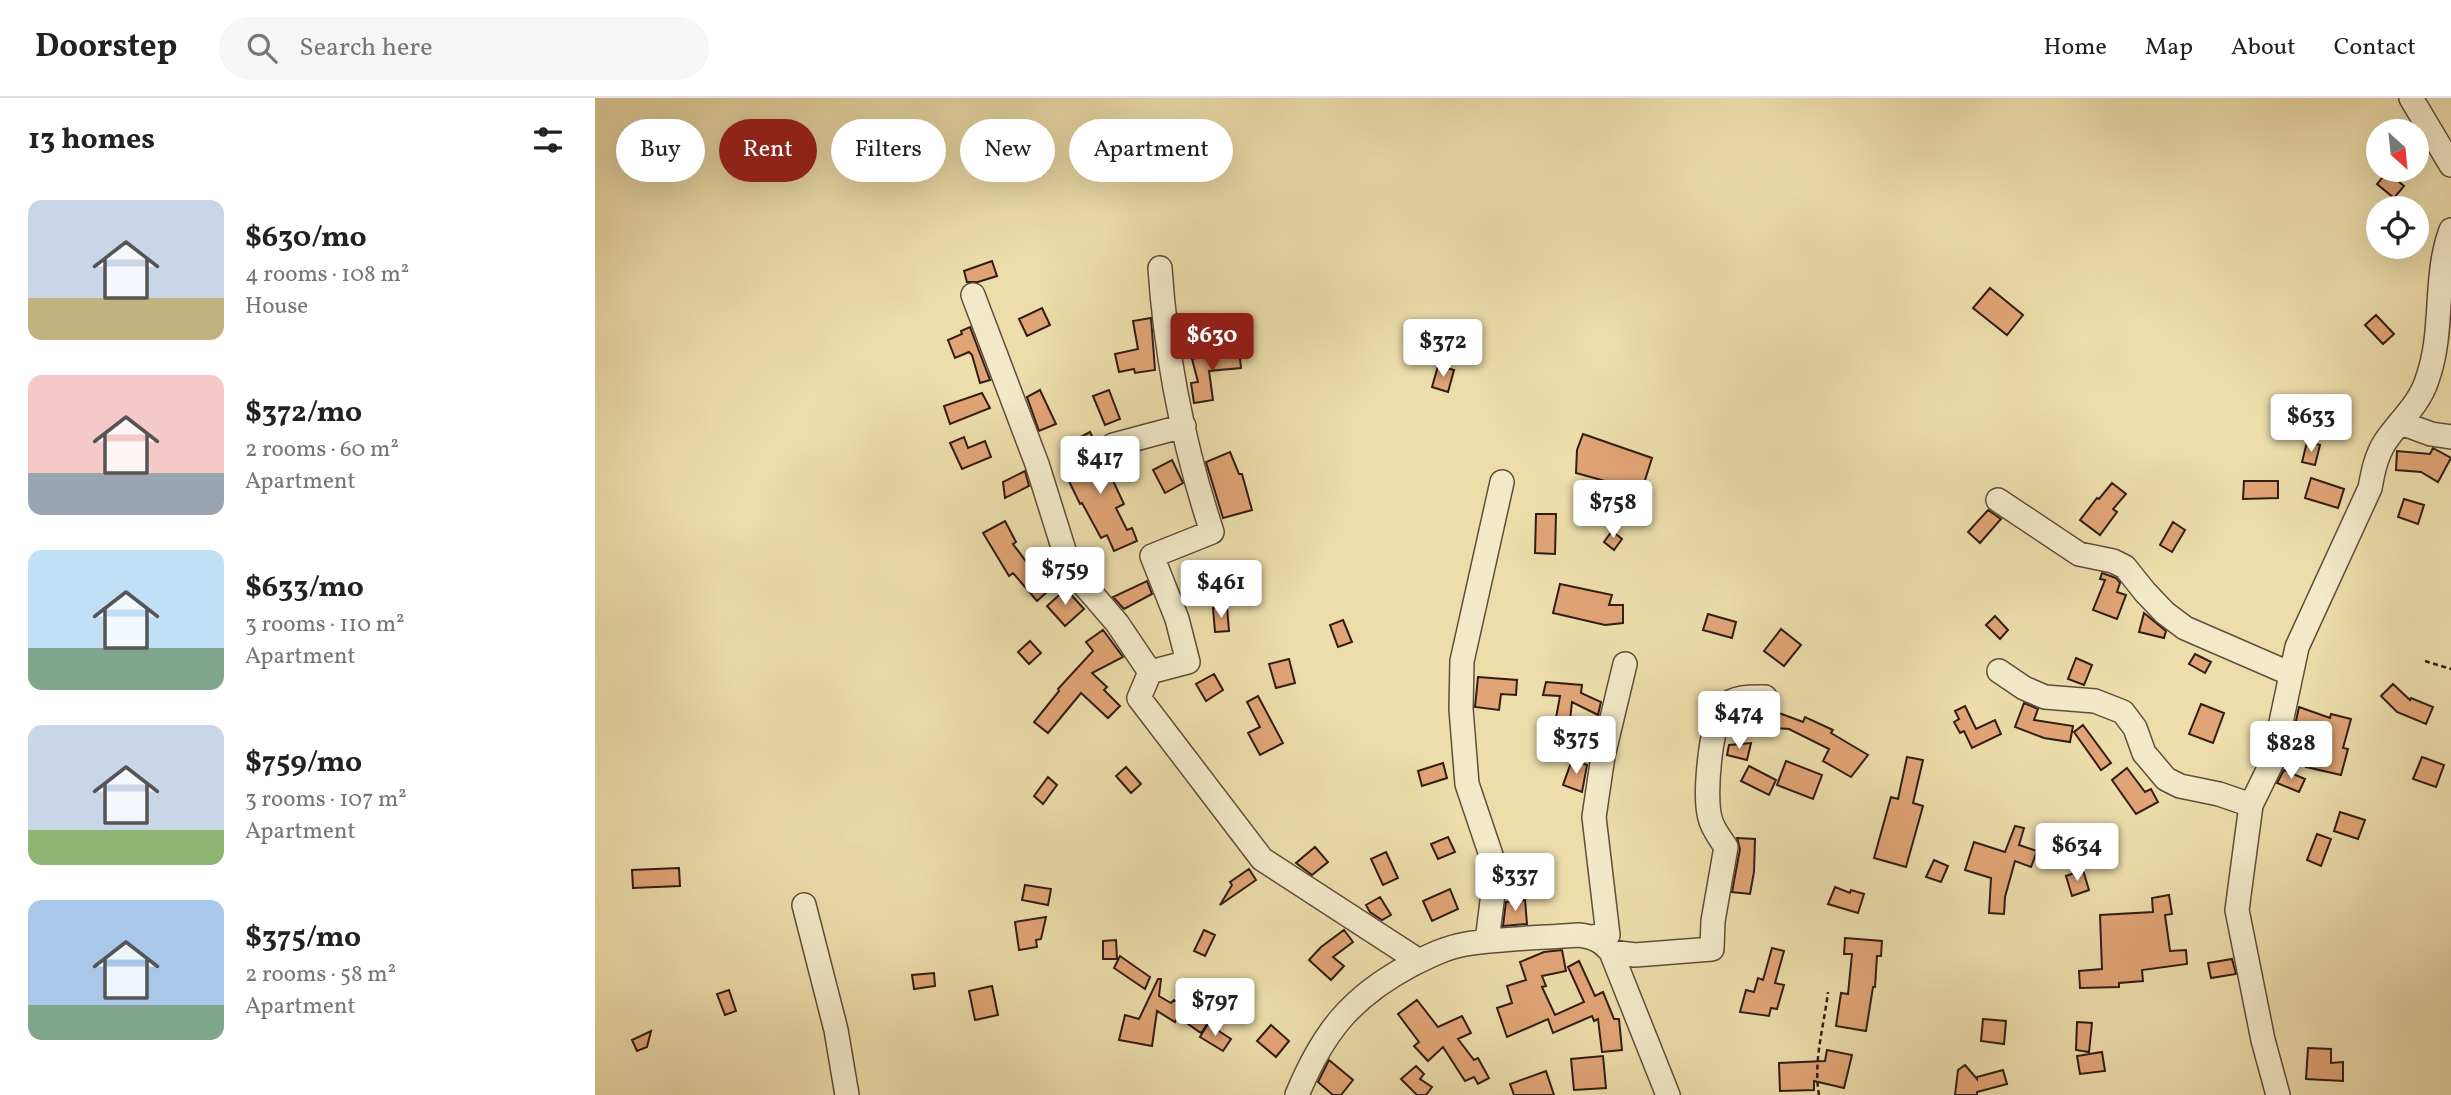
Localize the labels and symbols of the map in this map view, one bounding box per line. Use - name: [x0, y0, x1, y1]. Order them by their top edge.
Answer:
- north arrow: [2366, 119, 2429, 182]
- pin: $630: [1171, 314, 1253, 373]
- pin: $372: [1402, 320, 1484, 379]
- pin: $633: [2270, 394, 2352, 454]
- pin: $417: [1059, 436, 1141, 496]
- pin: $758: [1572, 480, 1654, 540]
- pin: $759: [1024, 547, 1106, 607]
- pin: $461: [1180, 560, 1262, 620]
- pin: $474: [1698, 692, 1780, 751]
- pin: $375: [1535, 716, 1617, 776]
- pin: $828: [2250, 722, 2332, 781]
- pin: $634: [2036, 824, 2118, 883]
- pin: $337: [1474, 854, 1556, 913]
- pin: $797: [1174, 978, 1256, 1038]

